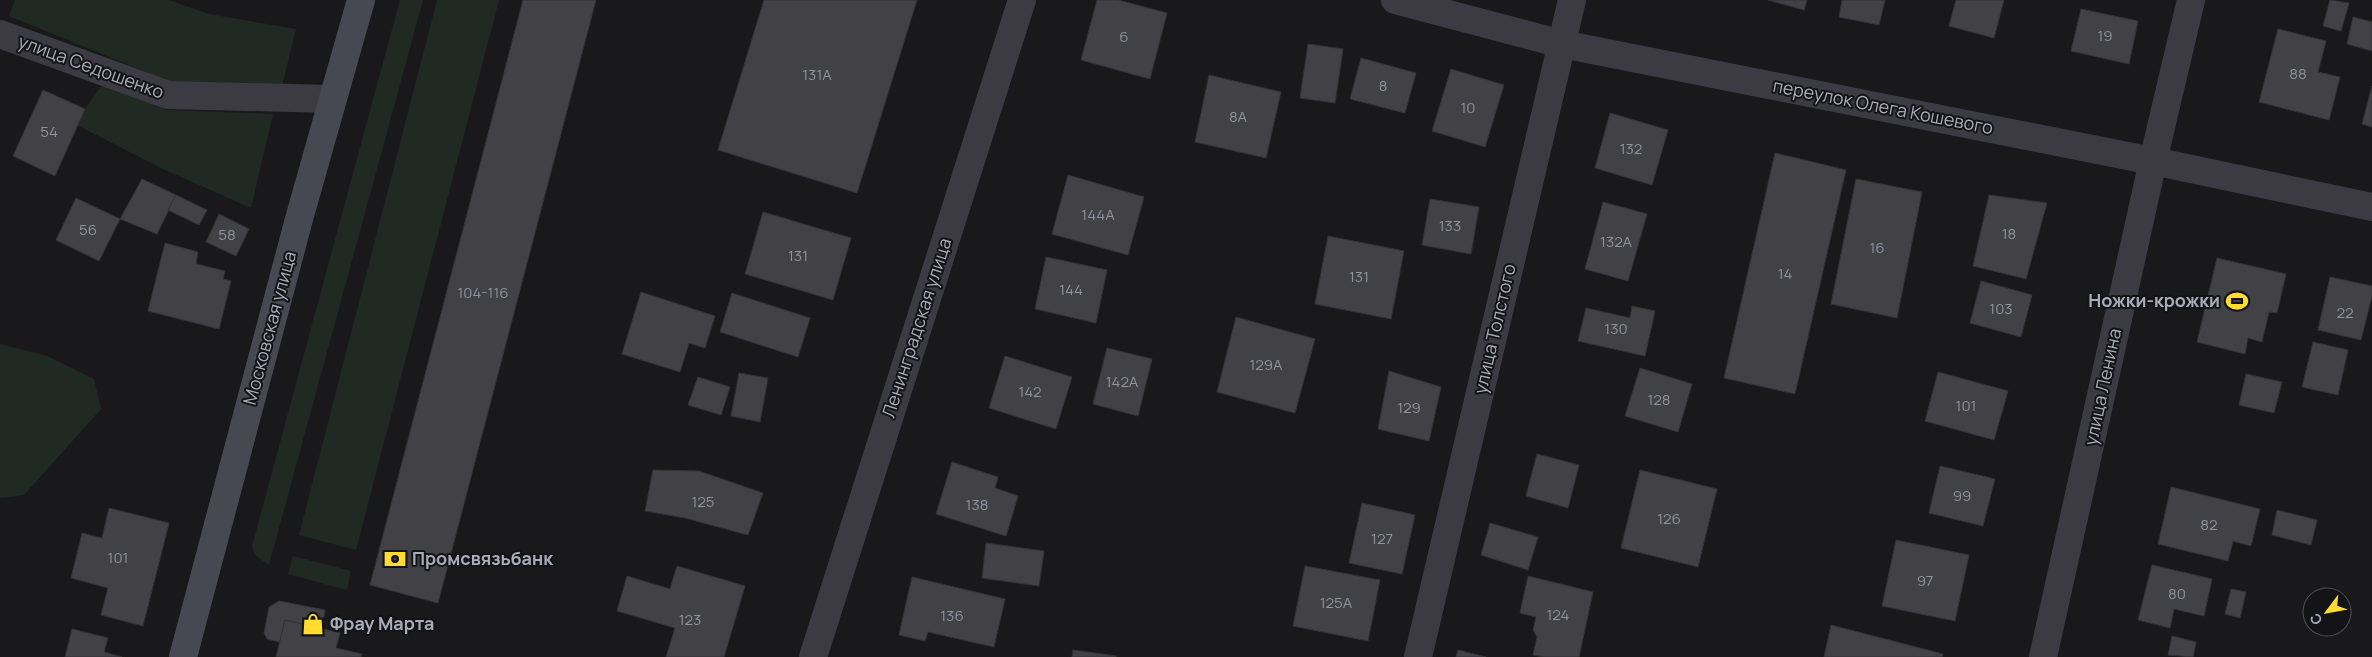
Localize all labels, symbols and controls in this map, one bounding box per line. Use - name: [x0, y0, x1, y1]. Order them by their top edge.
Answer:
- house number: 19: [2097, 25, 2113, 46]
- house number: 6: [1119, 26, 1129, 47]
- street label: улица Седошенко: [15, 29, 168, 104]
- house number: 88: [2289, 63, 2307, 84]
- house number: 131А: [802, 64, 832, 85]
- street label: переулок Олега Кошевого: [1771, 73, 1995, 139]
- house number: 8: [1379, 75, 1387, 96]
- house number: 10: [1461, 97, 1476, 118]
- house number: 8А: [1229, 106, 1248, 127]
- house number: 54: [40, 121, 58, 142]
- house number: 132: [1620, 138, 1642, 159]
- house number: 144А: [1081, 204, 1115, 225]
- house number: 133: [1439, 215, 1461, 236]
- house number: 56: [79, 219, 97, 240]
- house number: 18: [2002, 223, 2016, 244]
- house number: 58: [218, 224, 236, 245]
- house number: 132А: [1600, 231, 1632, 252]
- street label: Ленинградская улица: [876, 235, 956, 421]
- house number: 16: [1869, 237, 1885, 258]
- house number: 131: [788, 245, 808, 266]
- street label: Московская улица: [237, 248, 301, 407]
- street label: улица Толстого: [1467, 261, 1521, 396]
- house number: 14: [1778, 263, 1792, 284]
- house number: 131: [1349, 266, 1369, 287]
- house number: 144: [1059, 279, 1083, 300]
- house number: 104-116: [457, 282, 509, 303]
- place label: Ножки-крожки: [2088, 288, 2220, 312]
- sports icon: Ножки-крожки: [2224, 288, 2250, 314]
- house number: 103: [1989, 298, 2013, 319]
- house number: 22: [2336, 302, 2354, 323]
- house number: 130: [1604, 318, 1628, 339]
- street label: улица Ленина: [2078, 326, 2126, 448]
- house number: 129А: [1249, 354, 1283, 375]
- house number: 142А: [1106, 371, 1139, 392]
- house number: 142: [1018, 381, 1042, 402]
- house number: 128: [1647, 389, 1671, 410]
- house number: 101: [1956, 395, 1976, 416]
- house number: 129: [1397, 397, 1421, 418]
- house number: 99: [1953, 485, 1971, 506]
- house number: 125: [691, 491, 715, 512]
- house number: 138: [966, 494, 988, 515]
- house number: 126: [1657, 508, 1681, 529]
- house number: 82: [2200, 514, 2218, 535]
- house number: 127: [1371, 528, 1393, 549]
- bank icon: Промсвязьбанк: [382, 546, 408, 572]
- place label: Промсвязьбанк: [412, 546, 554, 570]
- house number: 101: [108, 547, 128, 568]
- house number: 97: [1917, 570, 1933, 591]
- house number: 80: [2168, 583, 2186, 604]
- north arrow: [2302, 587, 2352, 637]
- house number: 125А: [1320, 592, 1353, 613]
- house number: 124: [1547, 604, 1570, 625]
- house number: 136: [940, 605, 964, 626]
- house number: 123: [679, 609, 701, 630]
- text: С: [2305, 610, 2326, 629]
- shop icon: Фрау Марта: [300, 611, 326, 637]
- place label: Фрау Марта: [330, 611, 434, 635]

